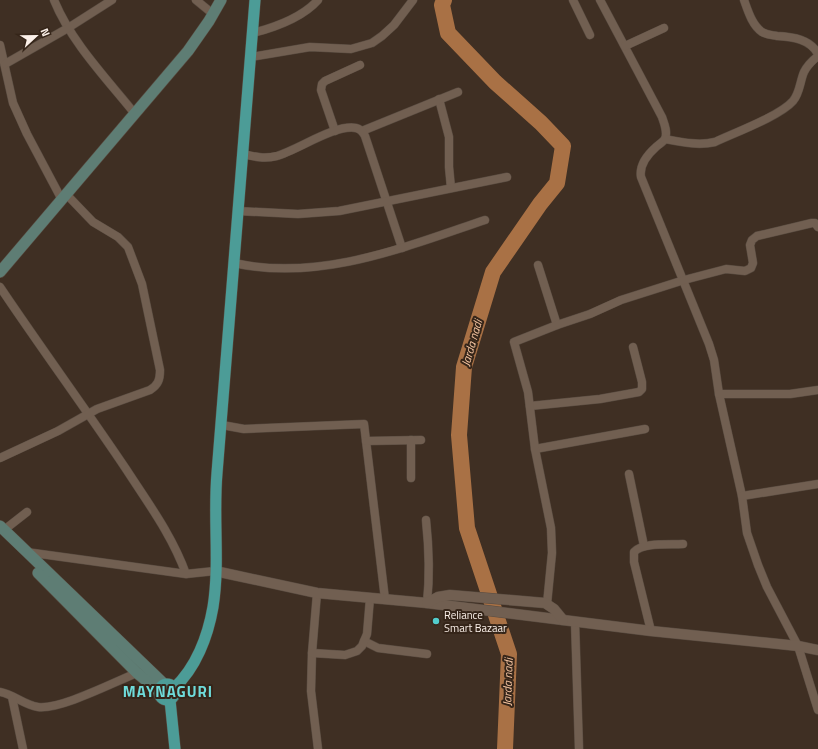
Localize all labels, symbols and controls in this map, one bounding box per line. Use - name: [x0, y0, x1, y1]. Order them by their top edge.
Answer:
- north arrow: [16, 16, 56, 56]
- text: N: [36, 26, 54, 39]
- water label: Jarda nadi: [456, 316, 488, 368]
- place label: Reliance Smart Bazaar: [444, 607, 507, 636]
- marker: Reliance Smart Bazaar: [431, 616, 441, 626]
- water label: Jarda nadi: [497, 656, 518, 706]
- district label: MAYNAGURI: [123, 680, 213, 703]

